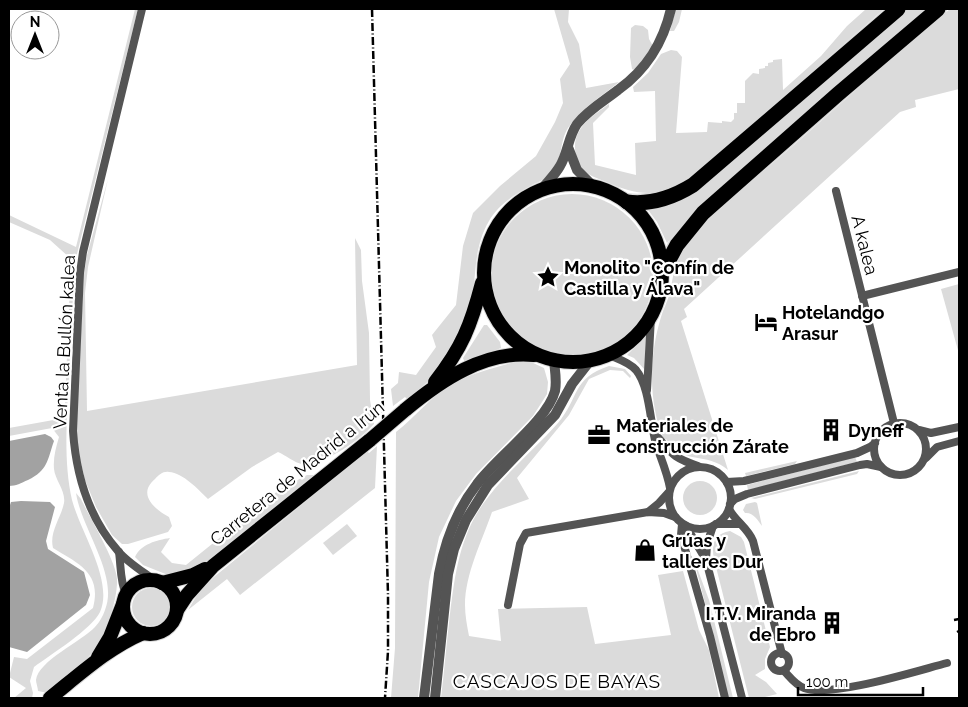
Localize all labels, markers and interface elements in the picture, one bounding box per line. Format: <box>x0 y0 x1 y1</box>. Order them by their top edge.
north arrow <box>10 10 60 60</box>
text: N <box>30 14 40 30</box>
street label: A kalea <box>847 213 883 277</box>
street label: Venta la Bullón kalea <box>49 254 79 430</box>
place label: Monolito "Confín de Castilla y Álava" <box>564 257 734 299</box>
place icon: Monolito "Confín de Castilla y Álava" <box>535 264 561 290</box>
place label: Hotelandgo Arasur <box>782 302 885 344</box>
hotel icon: Hotelandgo Arasur <box>753 309 779 335</box>
street label: Carretera de Madrid a Irún <box>206 396 388 550</box>
place label: Materiales de construcción Zárate <box>616 415 789 457</box>
building icon: Dyneff <box>818 417 844 443</box>
place label: Dyneff <box>848 420 904 441</box>
office icon: Materiales de construcción Zárate <box>586 422 612 448</box>
place label: Grúas y talleres Dur <box>662 530 763 572</box>
shop icon: Grúas y talleres Dur <box>632 537 658 563</box>
place label: I.T.V. Miranda de Ebro <box>705 603 816 645</box>
building icon: I.T.V. Miranda de Ebro <box>819 610 845 636</box>
scale bar <box>798 664 923 696</box>
district label: CASCAJOS DE BAYAS <box>453 670 661 692</box>
text: 100 m <box>806 673 848 691</box>

